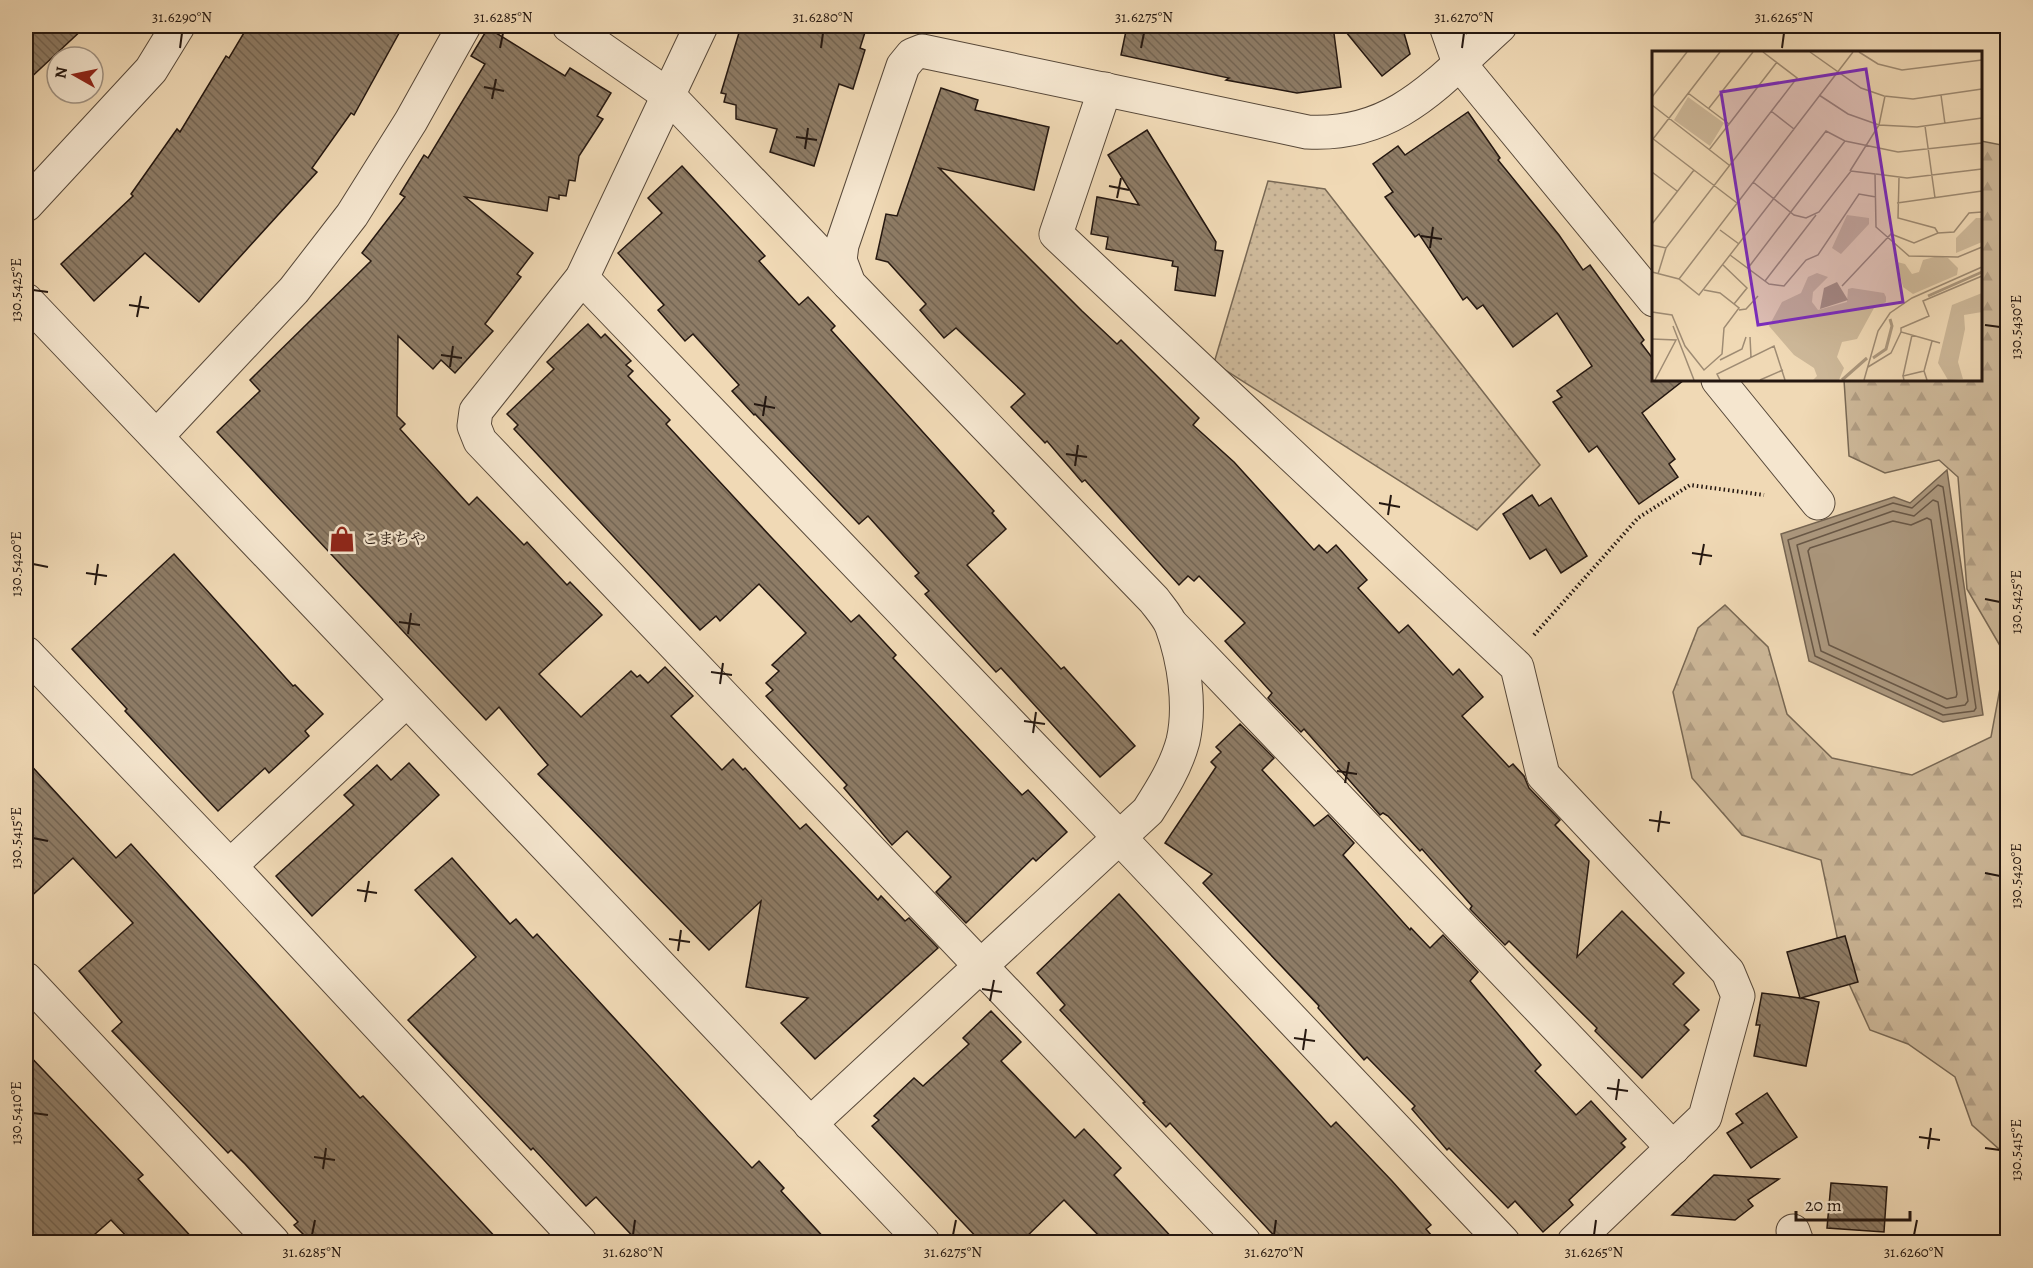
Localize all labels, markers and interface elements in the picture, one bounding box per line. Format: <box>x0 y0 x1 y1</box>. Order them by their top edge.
text: 31.6290°N <box>152 7 212 27</box>
text: 31.6285°N <box>473 7 533 27</box>
text: 31.6280°N <box>793 7 854 27</box>
text: 31.6275°N <box>1115 7 1173 27</box>
text: 31.6270°N <box>1434 7 1494 27</box>
text: 31.6265°N <box>1755 7 1814 27</box>
north arrow <box>45 45 105 105</box>
inset map <box>1652 51 1982 381</box>
text: N <box>49 65 73 80</box>
text: 130.5425°E <box>6 258 26 322</box>
text: 130.5430°E <box>2006 295 2026 359</box>
shop icon: こまちや <box>327 524 357 554</box>
place label: こまちや <box>362 528 426 550</box>
text: 130.5420°E <box>6 531 26 597</box>
text: 130.5425°E <box>2006 570 2026 634</box>
text: 130.5415°E <box>6 807 26 869</box>
text: 130.5420°E <box>2006 843 2026 909</box>
text: 130.5410°E <box>6 1081 26 1145</box>
text: 130.5415°E <box>2006 1119 2026 1181</box>
scale bar <box>1796 1184 1910 1222</box>
text: 20 m <box>1805 1193 1842 1217</box>
text: 31.6285°N <box>282 1242 342 1262</box>
text: 31.6280°N <box>603 1242 664 1262</box>
text: 31.6275°N <box>924 1242 982 1262</box>
text: 31.6270°N <box>1244 1242 1304 1262</box>
text: 31.6265°N <box>1565 1242 1624 1262</box>
text: 31.6260°N <box>1884 1242 1944 1262</box>

